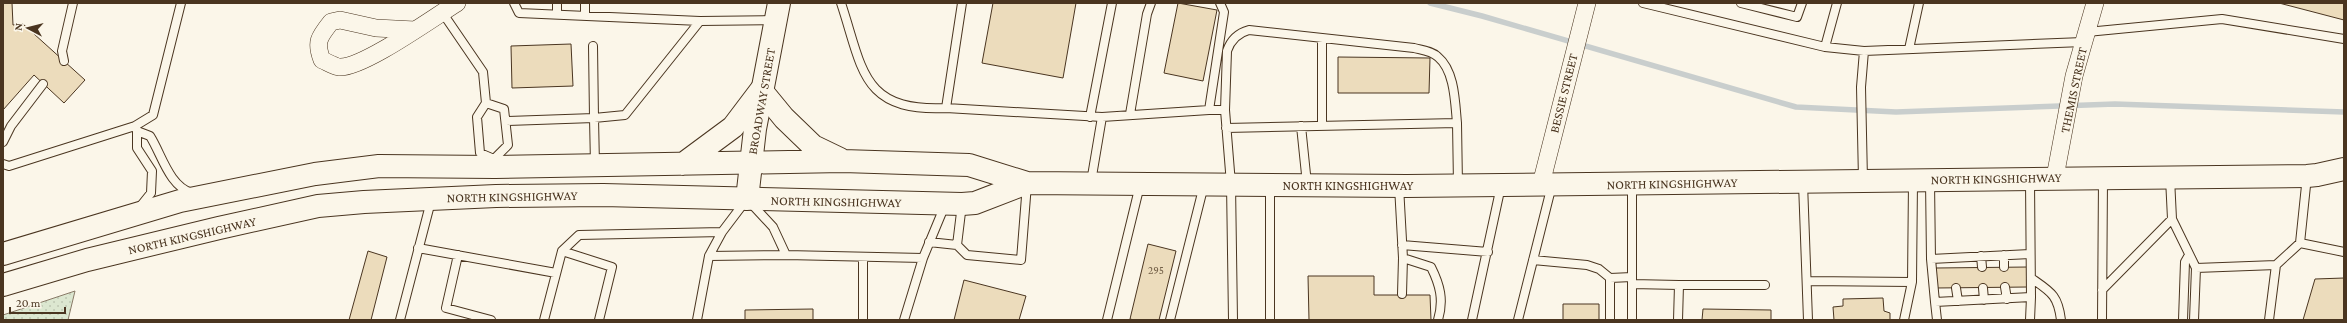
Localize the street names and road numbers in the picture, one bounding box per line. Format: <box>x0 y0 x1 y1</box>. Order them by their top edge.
street label: THEMIS STREET <box>2057 46 2090 134</box>
street label: BROADWAY STREET <box>745 47 778 155</box>
street label: BESSIE STREET <box>1546 52 1581 134</box>
street label: NORTH KINGSHIGHWAY <box>1930 170 2062 187</box>
street label: NORTH KINGSHIGHWAY <box>1606 175 1738 192</box>
street label: NORTH KINGSHIGHWAY <box>1283 178 1414 193</box>
street label: NORTH KINGSHIGHWAY <box>446 188 578 205</box>
street label: NORTH KINGSHIGHWAY <box>770 193 902 210</box>
street label: NORTH KINGSHIGHWAY <box>127 213 258 258</box>

